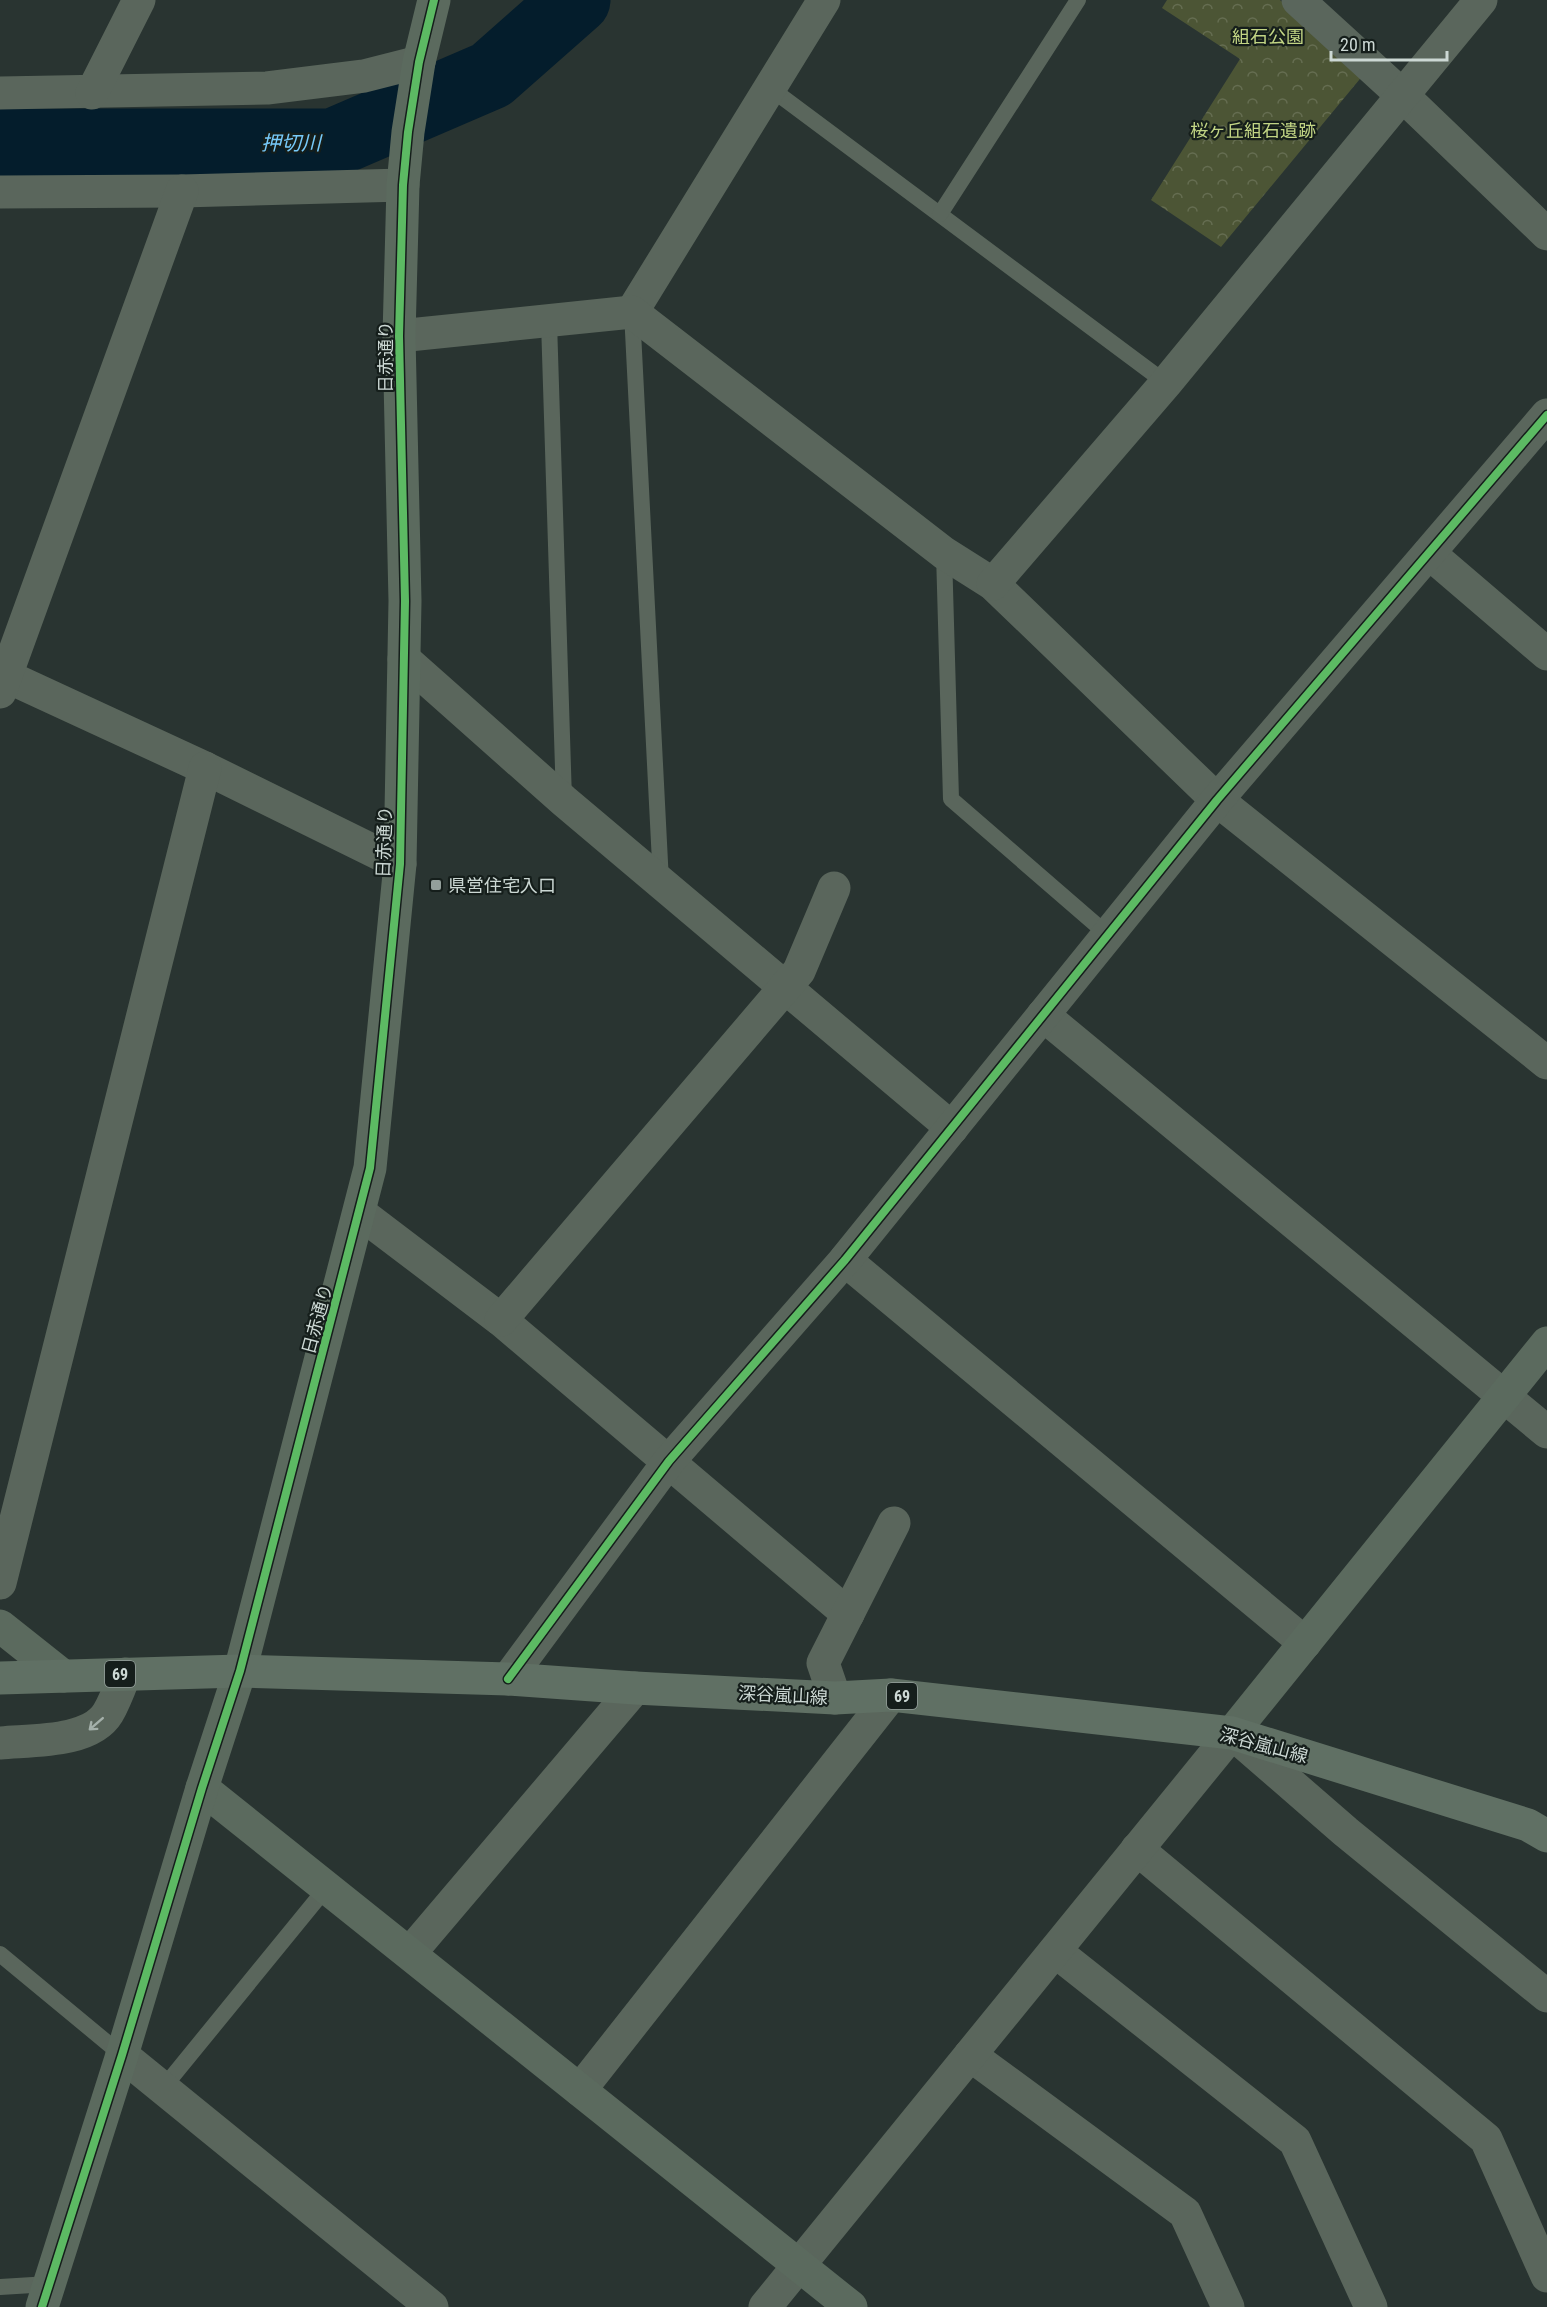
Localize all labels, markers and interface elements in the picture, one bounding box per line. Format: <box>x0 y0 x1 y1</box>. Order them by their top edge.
scale bar <box>1331 24 1446 62</box>
park label: 組石公園 <box>1232 26 1304 47</box>
text: 20 m <box>1340 34 1375 55</box>
park label: 桜ヶ丘組石遺跡 <box>1190 120 1316 141</box>
water label: 押切川 <box>261 131 323 155</box>
street label: 日赤通り <box>375 321 396 393</box>
street label: 日赤通り <box>372 806 396 878</box>
place label: 県営住宅入口 <box>448 875 556 896</box>
marker: 県営住宅入口 <box>429 878 443 892</box>
street label: 日赤通り <box>298 1282 336 1356</box>
road number: 69 <box>105 1661 135 1687</box>
street label: 深谷嵐山線 <box>738 1682 828 1708</box>
road number: 69 <box>887 1683 917 1709</box>
one-way arrow <box>89 1717 104 1731</box>
street label: 深谷嵐山線 <box>1218 1723 1310 1767</box>

